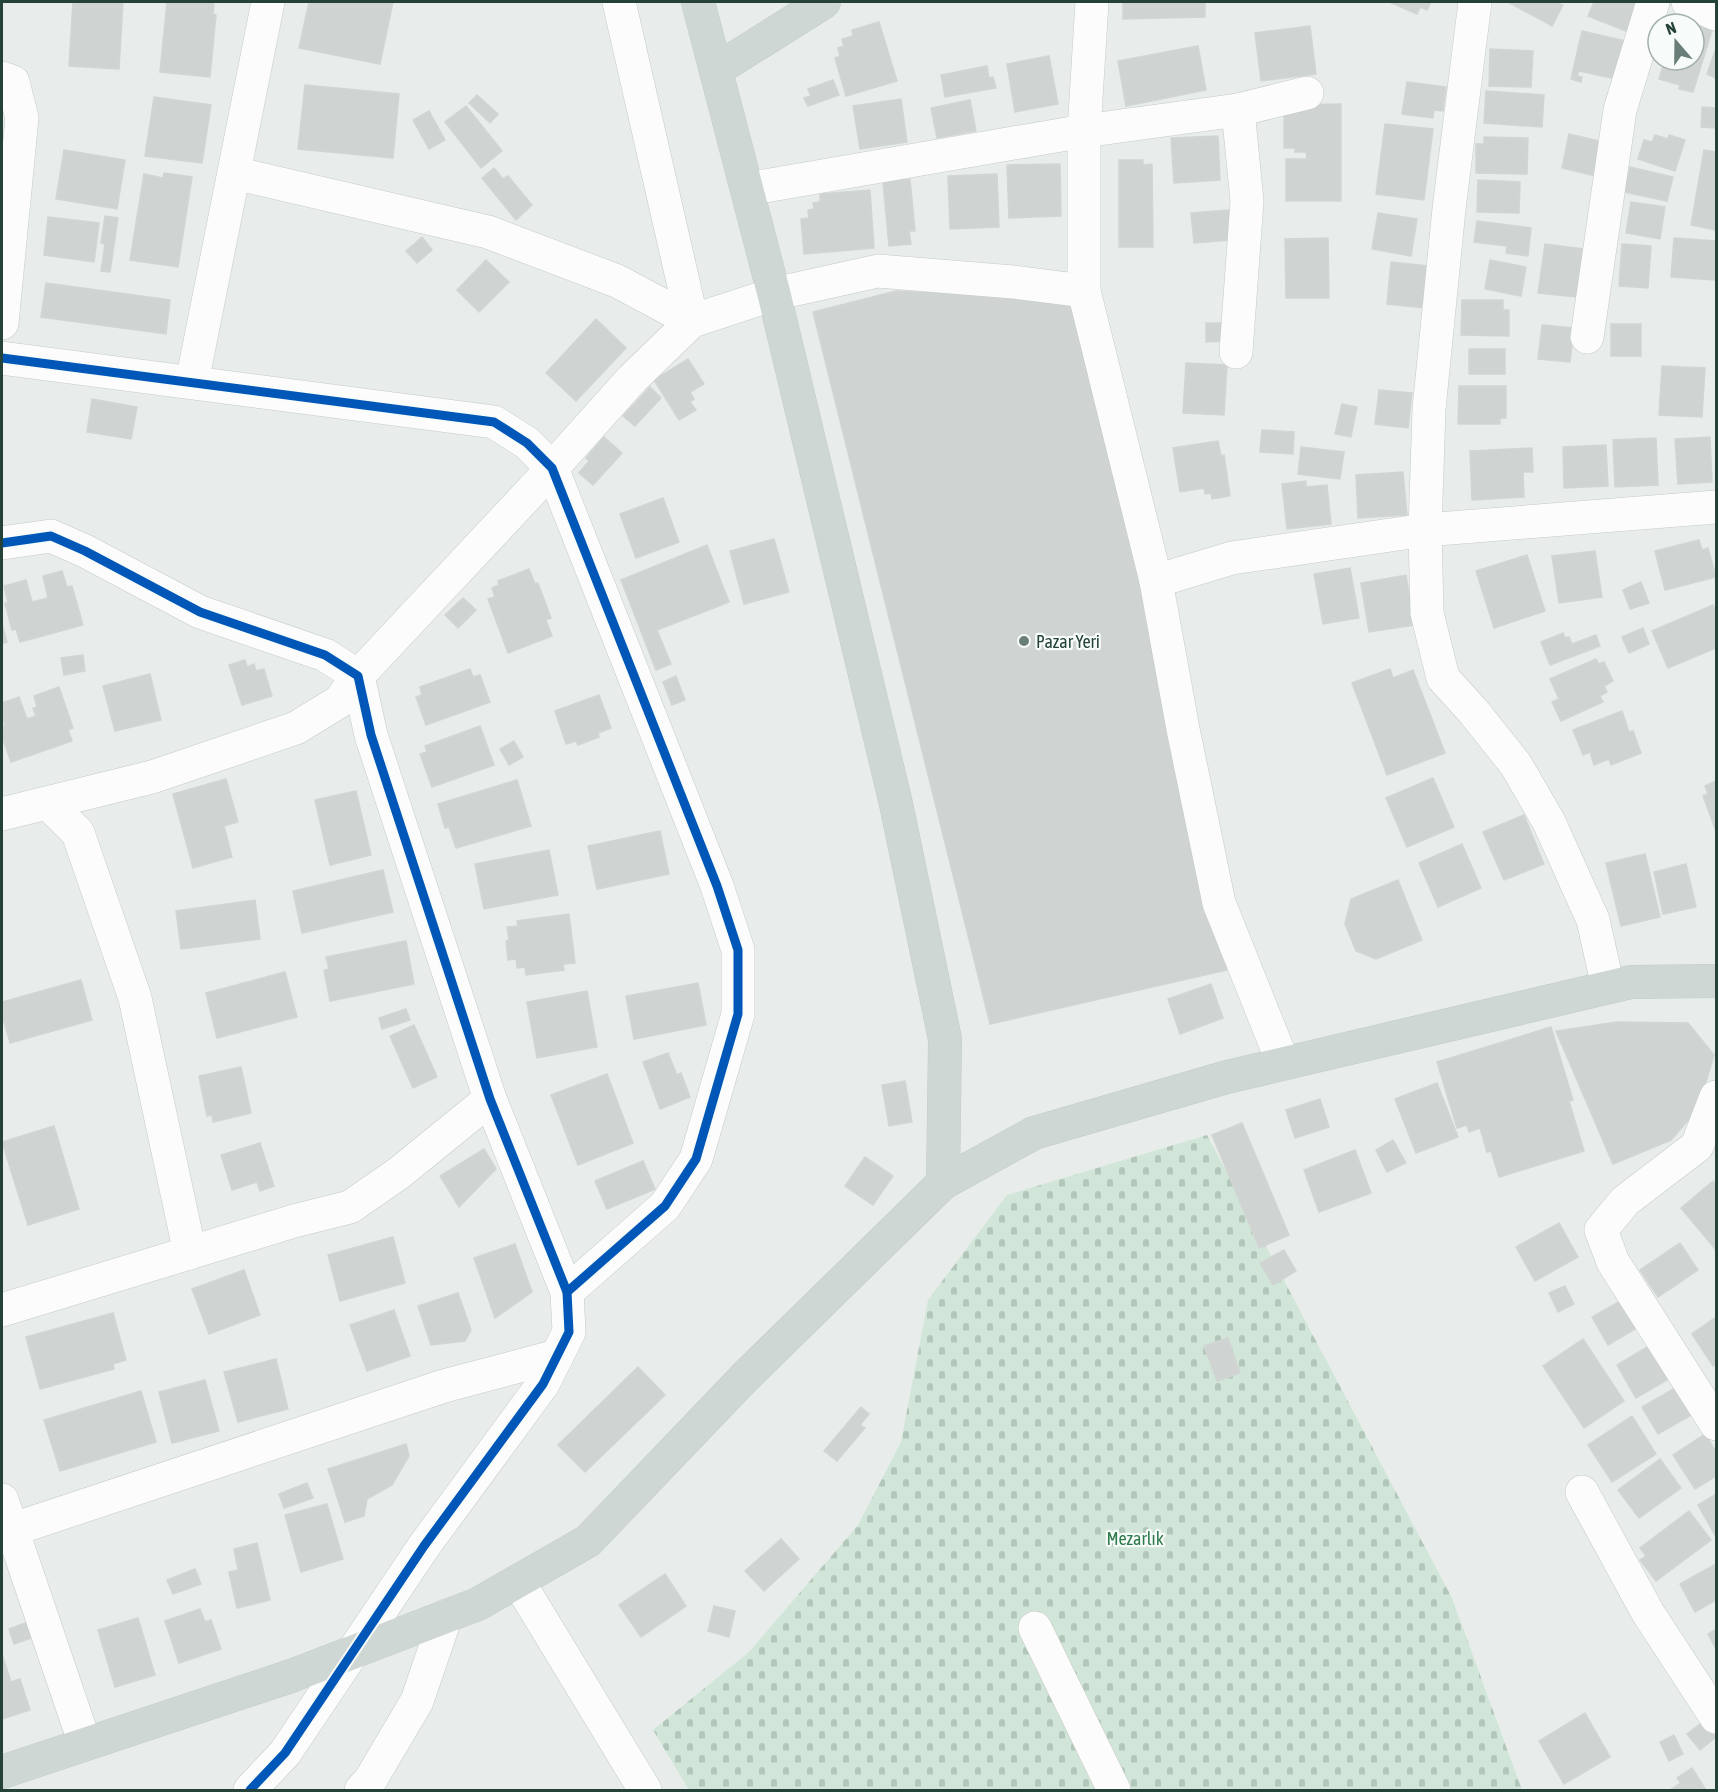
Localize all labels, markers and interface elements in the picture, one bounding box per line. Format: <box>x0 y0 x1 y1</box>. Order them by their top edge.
north arrow <box>1646 12 1706 72</box>
text: N <box>1663 18 1678 38</box>
place label: Pazar Yeri <box>1036 631 1100 652</box>
marker: Pazar Yeri <box>1017 634 1031 648</box>
park label: Mezarlık <box>1106 1528 1164 1549</box>

